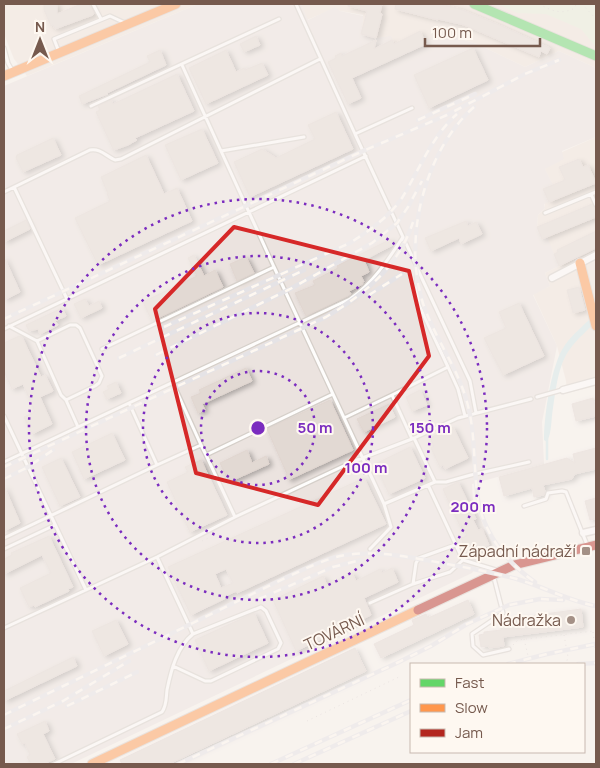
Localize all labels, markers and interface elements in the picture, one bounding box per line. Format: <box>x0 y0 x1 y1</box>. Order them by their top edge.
north arrow <box>15 15 65 65</box>
scale bar <box>425 15 540 47</box>
text: N <box>35 17 45 36</box>
text: 100 m <box>432 22 472 43</box>
text: 50 m <box>297 417 333 438</box>
text: 150 m <box>409 417 451 438</box>
centre of rings <box>249 419 267 437</box>
text: 100 m <box>345 457 387 478</box>
text: 200 m <box>450 496 496 517</box>
place label: Západní nádraží <box>459 540 576 562</box>
marker: Západní nádraží <box>580 545 592 557</box>
street label: TOVÁRNÍ <box>300 608 368 656</box>
place label: Nádražka <box>492 609 561 631</box>
marker: Nádražka <box>565 614 577 626</box>
legend <box>410 663 585 753</box>
text: Fast <box>455 672 484 693</box>
text: Slow <box>455 697 488 718</box>
text: Jam <box>455 722 483 743</box>

